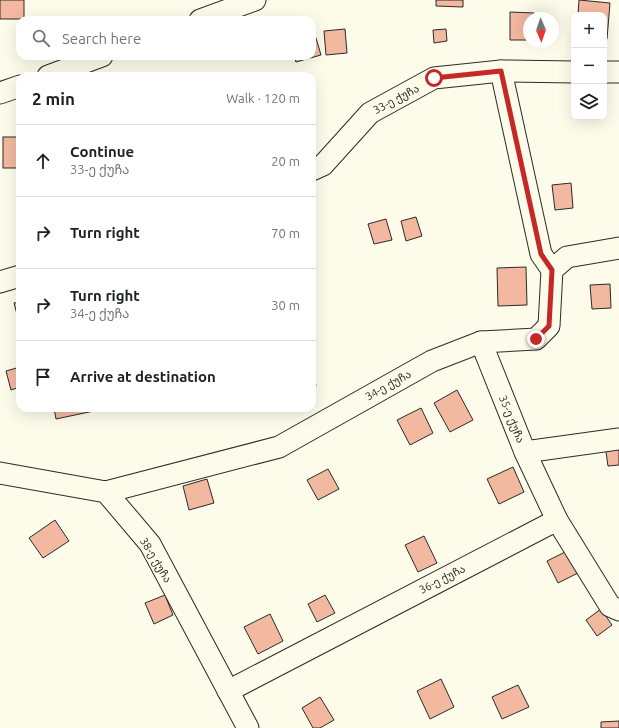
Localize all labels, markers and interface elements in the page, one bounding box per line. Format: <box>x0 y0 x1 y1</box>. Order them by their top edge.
north arrow <box>523 12 559 48</box>
map controls <box>571 12 607 120</box>
button: + <box>571 12 607 48</box>
search box <box>16 16 316 60</box>
icon: search <box>30 27 52 49</box>
text: Search here <box>62 30 141 47</box>
button: − <box>571 48 607 84</box>
route start <box>425 69 443 87</box>
street label: 33-ე ქუჩა <box>371 82 421 117</box>
button: layers <box>571 84 607 120</box>
text: 2 min <box>32 89 75 108</box>
text: Walk · 120 m <box>226 91 300 105</box>
text: Continue <box>70 143 134 160</box>
icon: ahead <box>32 150 54 172</box>
text: 20 m <box>271 154 300 168</box>
text: 33-ე ქუჩა <box>70 162 129 176</box>
icon: right <box>32 222 54 244</box>
text: Turn right <box>70 224 140 241</box>
text: 70 m <box>271 226 300 240</box>
text: Turn right <box>70 287 140 304</box>
icon: right <box>32 294 54 316</box>
text: 30 m <box>271 298 300 312</box>
text: 34-ე ქუჩა <box>70 306 129 320</box>
route end <box>527 330 545 348</box>
icon: arrive <box>32 366 54 388</box>
text: Arrive at destination <box>70 368 216 385</box>
street label: 34-ე ქუჩა <box>363 368 413 403</box>
street label: 35-ე ქუჩა <box>496 393 527 445</box>
street label: 38-ე ქუჩა <box>137 535 174 585</box>
street label: 36-ე ქუჩა <box>417 562 468 597</box>

